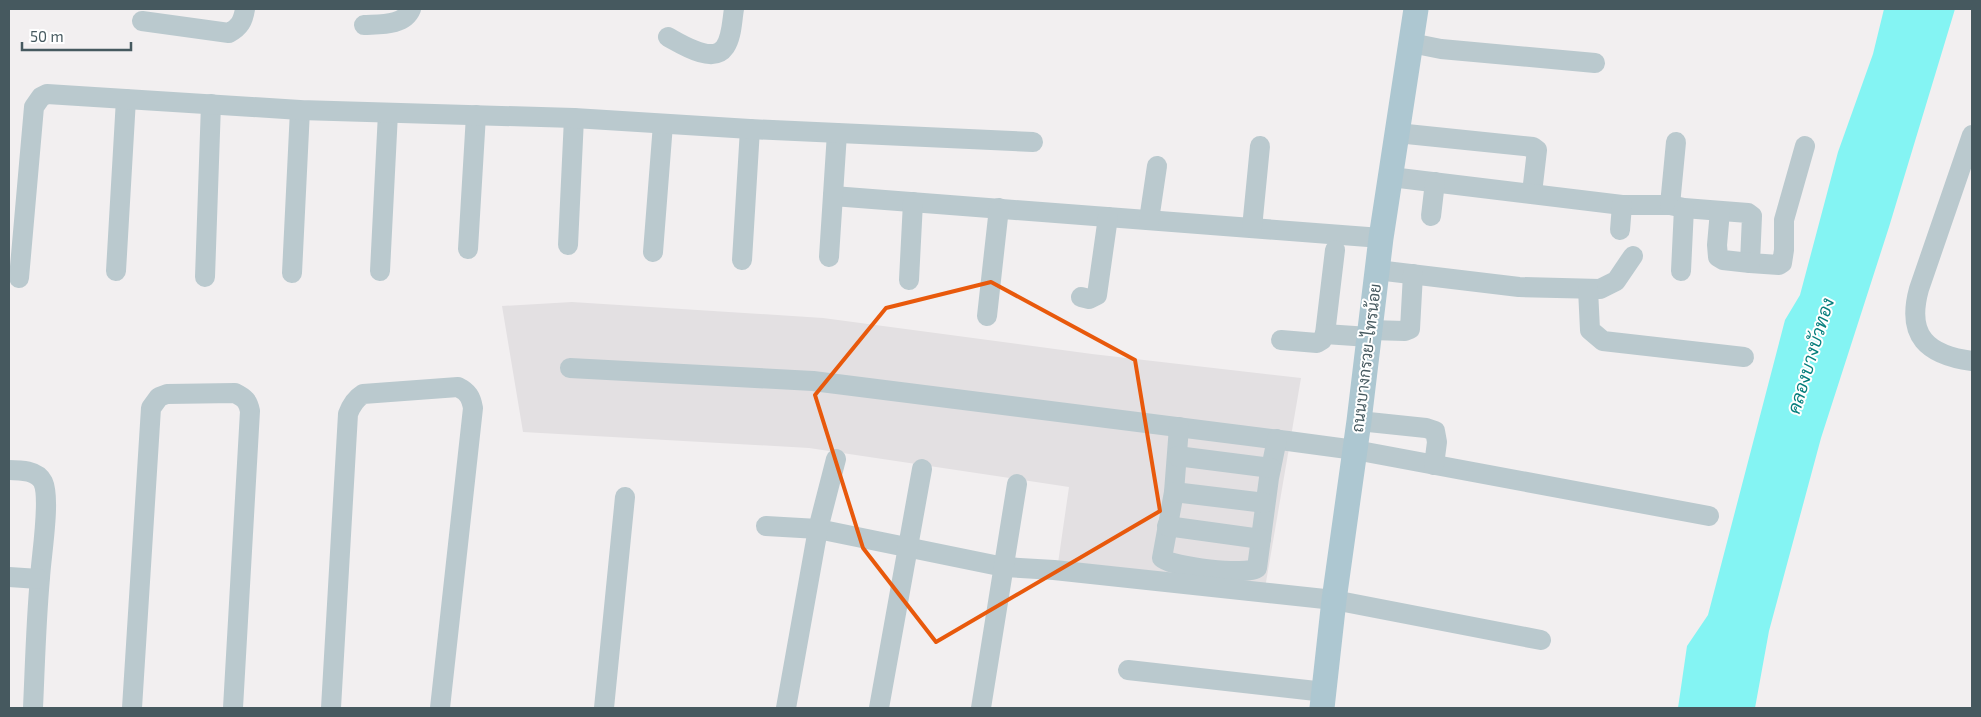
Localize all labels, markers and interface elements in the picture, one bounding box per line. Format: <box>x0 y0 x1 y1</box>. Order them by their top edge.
scale bar <box>22 20 131 52</box>
text: 50 m <box>30 27 64 45</box>
street label: ถนนบางกรวย-ไทรน้อย <box>1346 282 1384 433</box>
water label: คลองบางบัวทอง <box>1782 295 1838 416</box>

